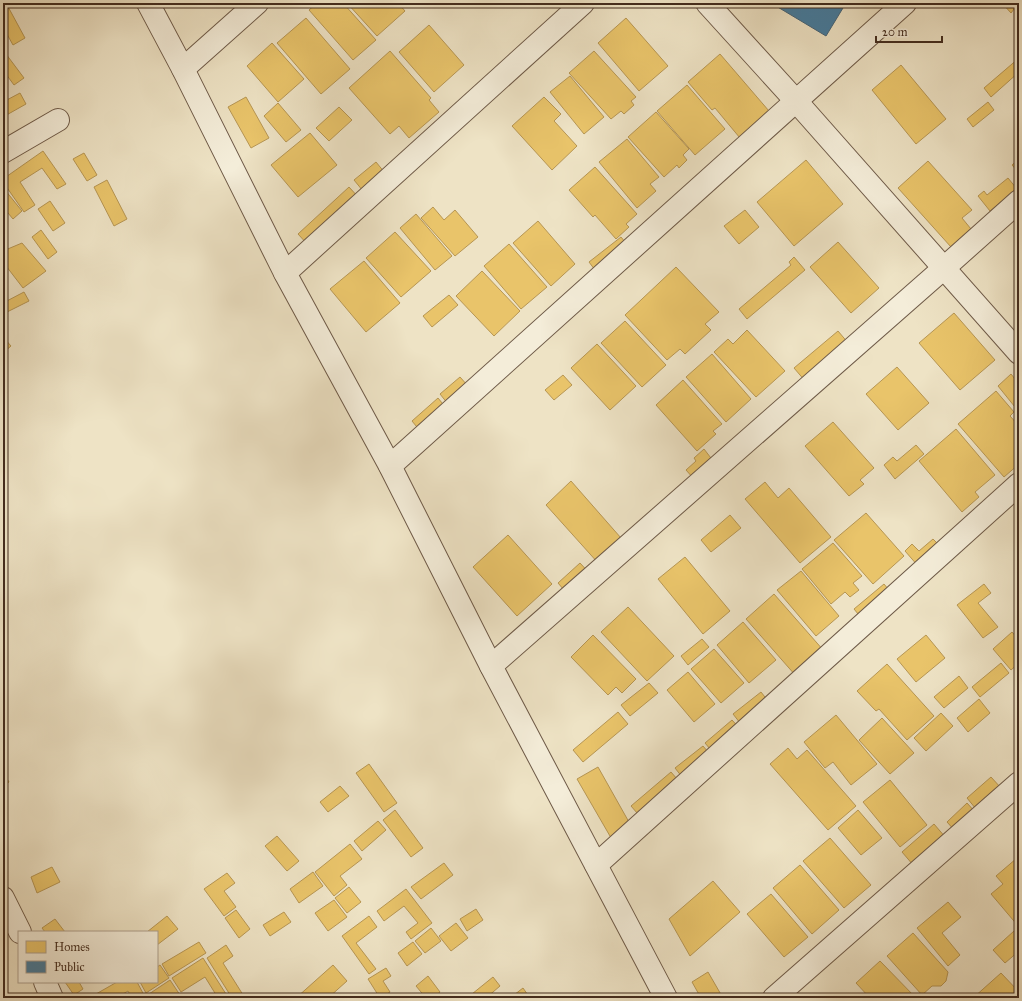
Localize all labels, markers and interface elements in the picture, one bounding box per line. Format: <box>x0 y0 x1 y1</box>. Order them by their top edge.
scale bar <box>876 18 942 44</box>
text: 20 m <box>882 25 908 39</box>
legend <box>18 931 158 983</box>
text: Homes <box>54 940 90 954</box>
text: Public <box>54 960 85 974</box>

